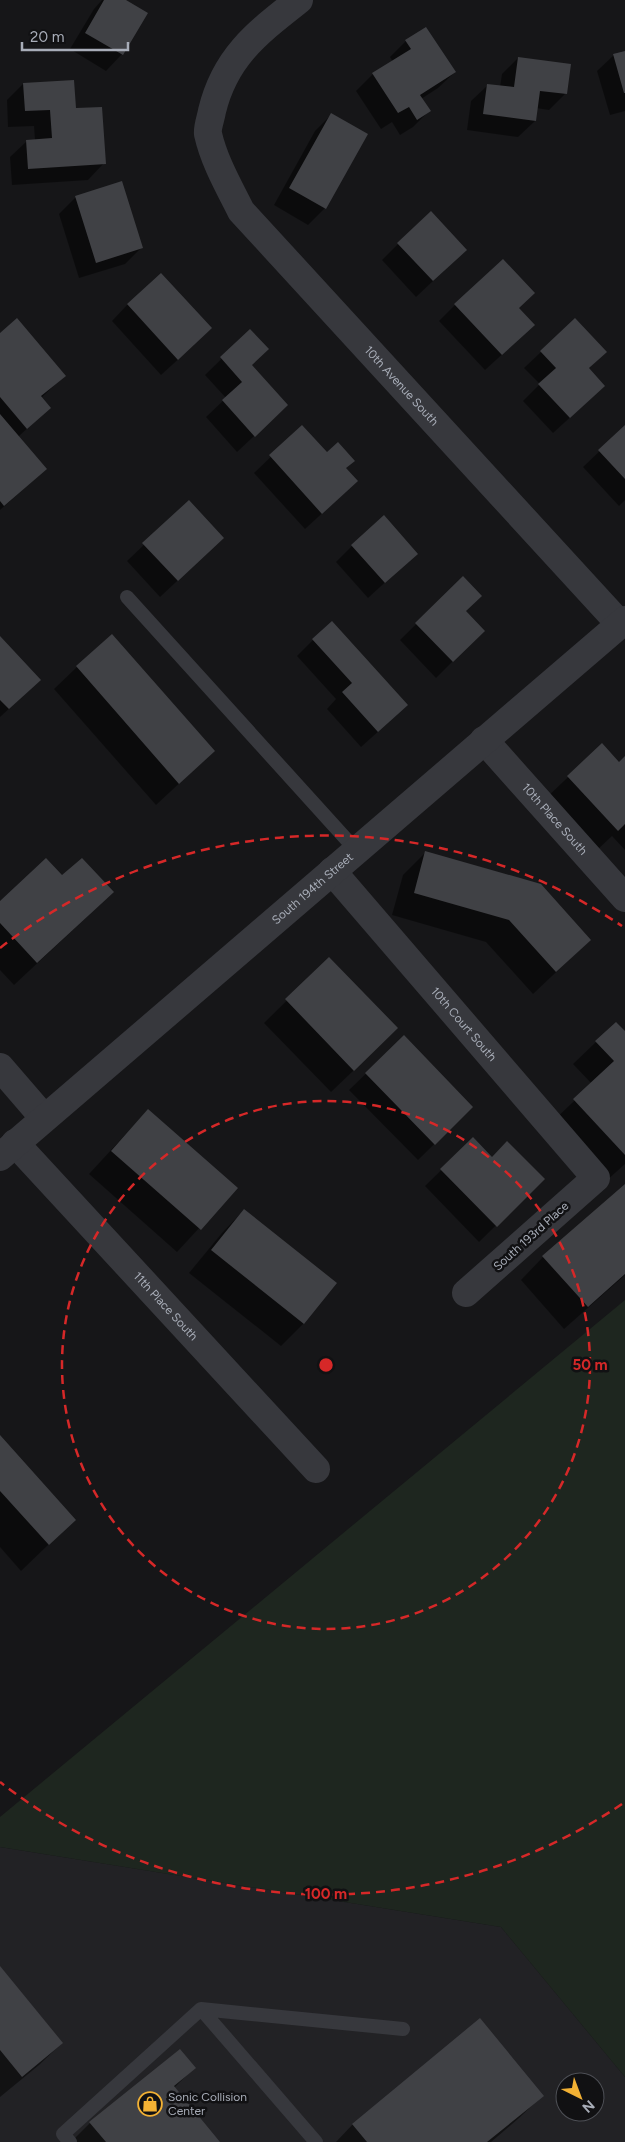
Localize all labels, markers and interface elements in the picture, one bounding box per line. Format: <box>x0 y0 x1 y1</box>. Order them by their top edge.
scale bar <box>22 20 129 52</box>
text: 20 m <box>30 28 64 46</box>
street label: 10th Avenue South <box>361 343 441 429</box>
street label: 10th Place South <box>519 781 590 858</box>
street label: South 194th Street <box>269 850 356 927</box>
street label: 10th Court South <box>428 984 500 1064</box>
street label: South 193rd Place <box>491 1198 572 1273</box>
street label: 11th Place South <box>131 1269 201 1343</box>
centre of rings <box>317 1356 335 1374</box>
text: 50 m <box>572 1356 608 1374</box>
text: 100 m <box>305 1885 347 1903</box>
north arrow <box>555 2072 605 2122</box>
place label: Sonic Collision Center <box>168 2090 247 2118</box>
shop icon: Sonic Collision Center <box>137 2091 163 2117</box>
text: N <box>579 2096 598 2116</box>

